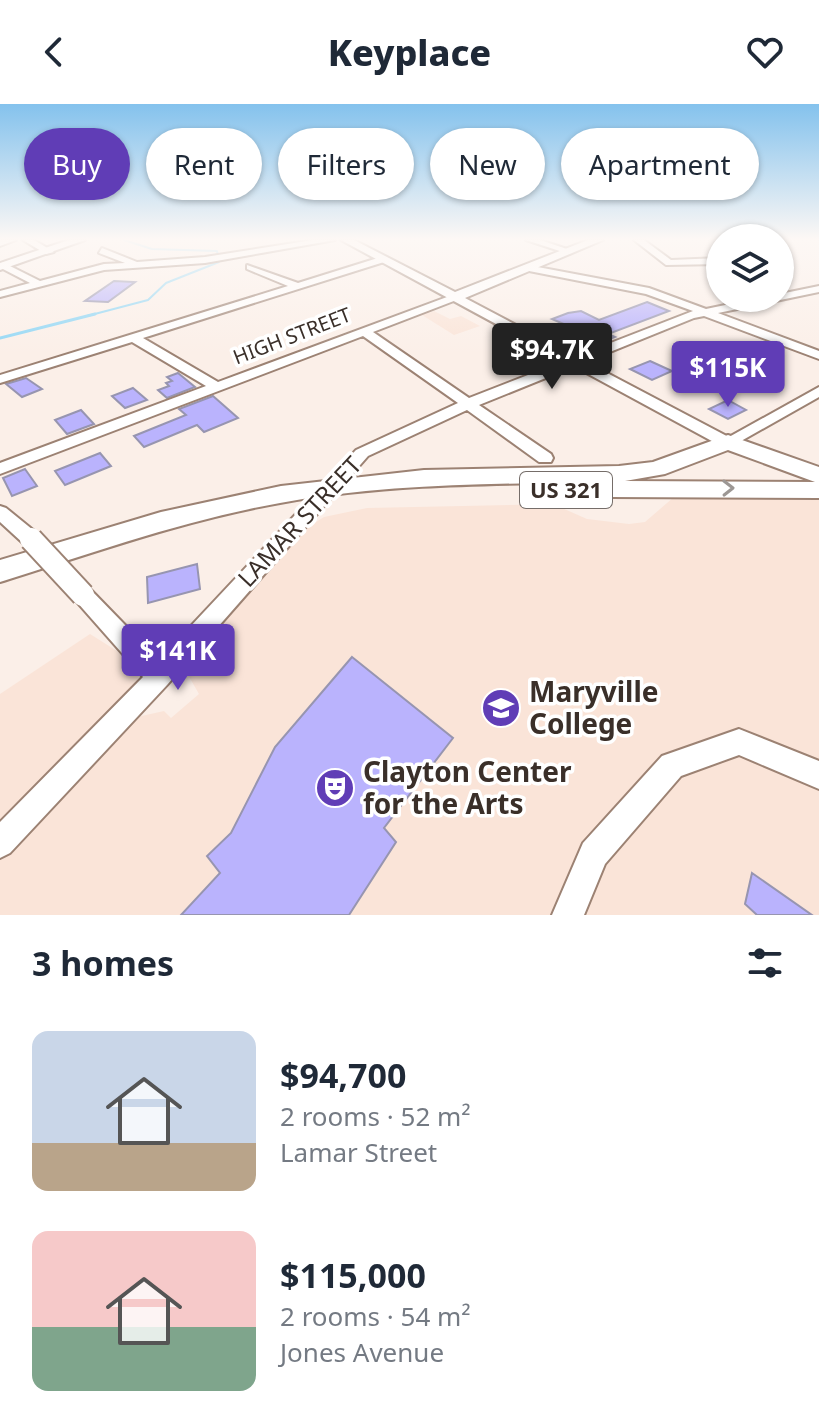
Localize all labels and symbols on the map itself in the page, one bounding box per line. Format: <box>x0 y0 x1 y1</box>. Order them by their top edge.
street label: HIGH STREET <box>229 301 355 370</box>
pin: $94.7K <box>487 323 617 391</box>
pin: $115K <box>672 341 784 409</box>
street label: LAMAR STREET <box>230 448 369 594</box>
road number: US 321 <box>520 472 612 508</box>
one-way arrow <box>722 479 735 497</box>
pin: $141K <box>122 624 234 692</box>
place label: Maryville College <box>529 672 658 742</box>
school or university icon: Maryville College <box>480 687 522 729</box>
place label: Clayton Center for the Arts <box>363 752 572 822</box>
theatre icon: Clayton Center for the Arts <box>314 767 356 809</box>

